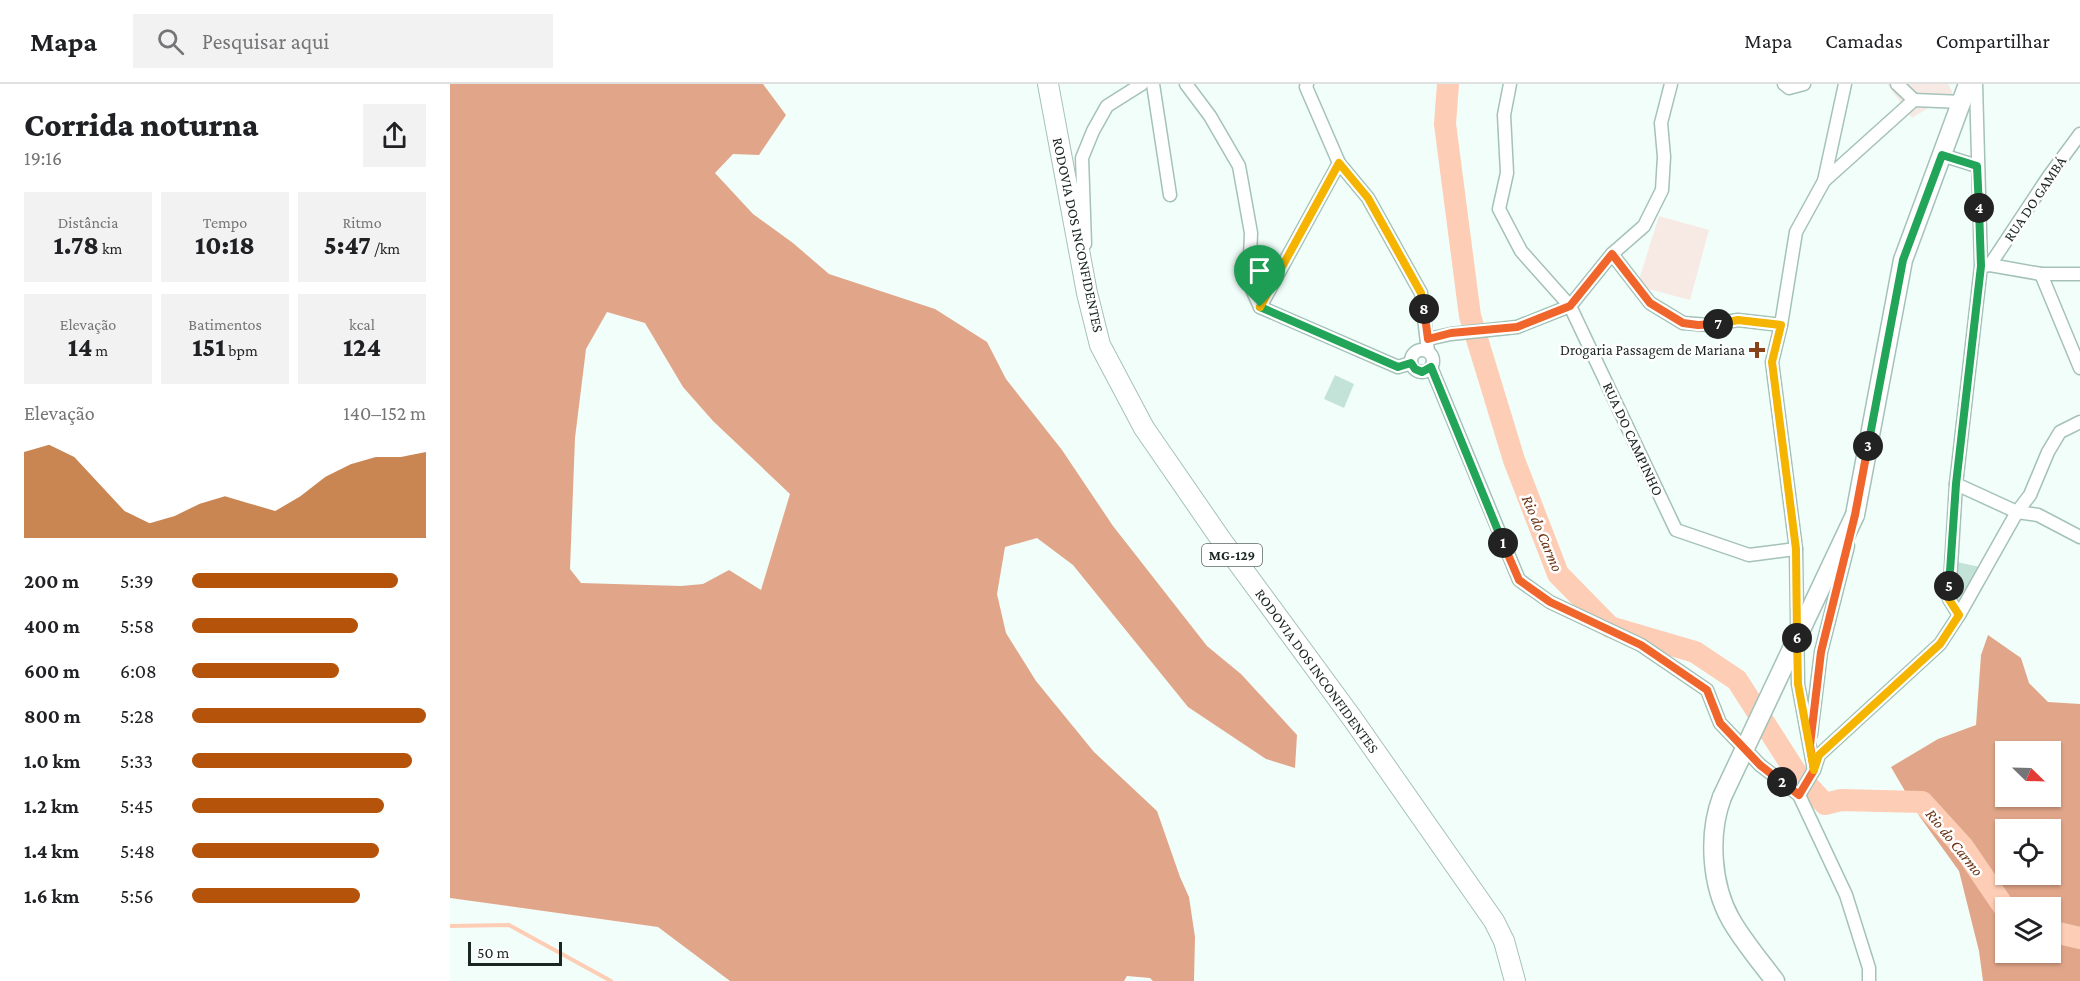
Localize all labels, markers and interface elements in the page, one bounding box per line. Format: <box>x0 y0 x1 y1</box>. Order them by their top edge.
search box <box>133 14 553 68</box>
icon: search <box>154 25 187 58</box>
text: Mapa <box>30 26 97 57</box>
text: Pesquisar aqui <box>202 29 329 54</box>
text: Mapa <box>1744 29 1792 53</box>
text: Camadas <box>1825 29 1903 53</box>
text: Compartilhar <box>1936 29 2050 53</box>
button: share <box>363 104 426 167</box>
text: Corrida noturna <box>24 106 258 143</box>
street label: RODOVIA DOS INCONFIDENTES <box>1050 136 1106 334</box>
text: 19:16 <box>24 147 62 169</box>
street label: RUA DO GAMBÁ <box>2001 153 2070 244</box>
pin: 4 <box>1964 193 1994 223</box>
text: 4 <box>1975 199 1983 216</box>
text: Distância <box>58 214 118 231</box>
text: Tempo <box>203 214 247 231</box>
text: Ritmo <box>342 214 382 231</box>
text: 1.78 <box>54 231 99 260</box>
text: 10:18 <box>195 231 255 260</box>
text: 5:47 <box>324 231 371 260</box>
text: km <box>99 240 122 257</box>
text: /km <box>371 240 400 257</box>
pin <box>1234 245 1285 307</box>
icon: arrive <box>1243 254 1276 287</box>
pin: 8 <box>1409 294 1439 324</box>
text: 8 <box>1419 300 1429 317</box>
pin: 7 <box>1703 309 1733 339</box>
text: 7 <box>1714 315 1722 332</box>
text: Elevação <box>60 316 116 333</box>
text: Batimentos <box>188 316 262 333</box>
text: kcal <box>349 316 375 333</box>
text: 14 <box>68 333 92 362</box>
text: 151 <box>192 333 225 362</box>
text: 124 <box>343 333 381 362</box>
text: m <box>92 342 108 359</box>
text: bpm <box>225 342 258 359</box>
place label: Drogaria Passagem de Mariana <box>1560 342 1745 359</box>
marker: Drogaria Passagem de Mariana <box>1750 343 1764 357</box>
street label: RUA DO CAMPINHO <box>1600 380 1666 498</box>
text: Elevação <box>24 402 95 424</box>
text: 140–152 m <box>343 402 426 424</box>
pin: 3 <box>1853 431 1883 461</box>
text: 3 <box>1864 437 1872 454</box>
water label: Rio do Carmo <box>1519 492 1566 574</box>
pin: 1 <box>1488 528 1518 558</box>
text: 1 <box>1500 534 1506 551</box>
road number: MG-129 <box>1202 544 1262 566</box>
text: 200 m <box>24 570 79 592</box>
text: 5:39 <box>120 570 154 592</box>
pin: 5 <box>1934 571 1964 601</box>
text: 5 <box>1945 577 1953 594</box>
street label: RODOVIA DOS INCONFIDENTES <box>1252 586 1382 756</box>
text: 400 m <box>24 615 80 637</box>
text: 5:58 <box>120 615 154 637</box>
pin: 6 <box>1782 623 1812 653</box>
text: 6 <box>1793 629 1801 646</box>
text: 600 m <box>24 660 80 682</box>
text: 6:08 <box>120 660 157 682</box>
text: 800 m <box>24 705 81 727</box>
text: 5:28 <box>120 705 154 727</box>
north arrow <box>1995 741 2061 807</box>
map controls <box>1995 741 2061 963</box>
text: 1.0 km <box>24 750 80 772</box>
text: 5:33 <box>120 750 153 772</box>
pin: 2 <box>1767 767 1797 797</box>
text: 2 <box>1778 773 1786 790</box>
text: 1.2 km <box>24 795 79 817</box>
text: 5:45 <box>120 795 154 817</box>
water label: Rio do Carmo <box>1922 805 1987 879</box>
button: locate <box>1995 819 2061 885</box>
text: 1.4 km <box>24 840 79 862</box>
text: 5:48 <box>120 840 155 862</box>
text: 1.6 km <box>24 885 79 907</box>
text: 5:56 <box>120 885 154 907</box>
button: layers <box>1995 897 2061 963</box>
scale bar <box>468 939 562 966</box>
text: 50 m <box>477 944 509 961</box>

